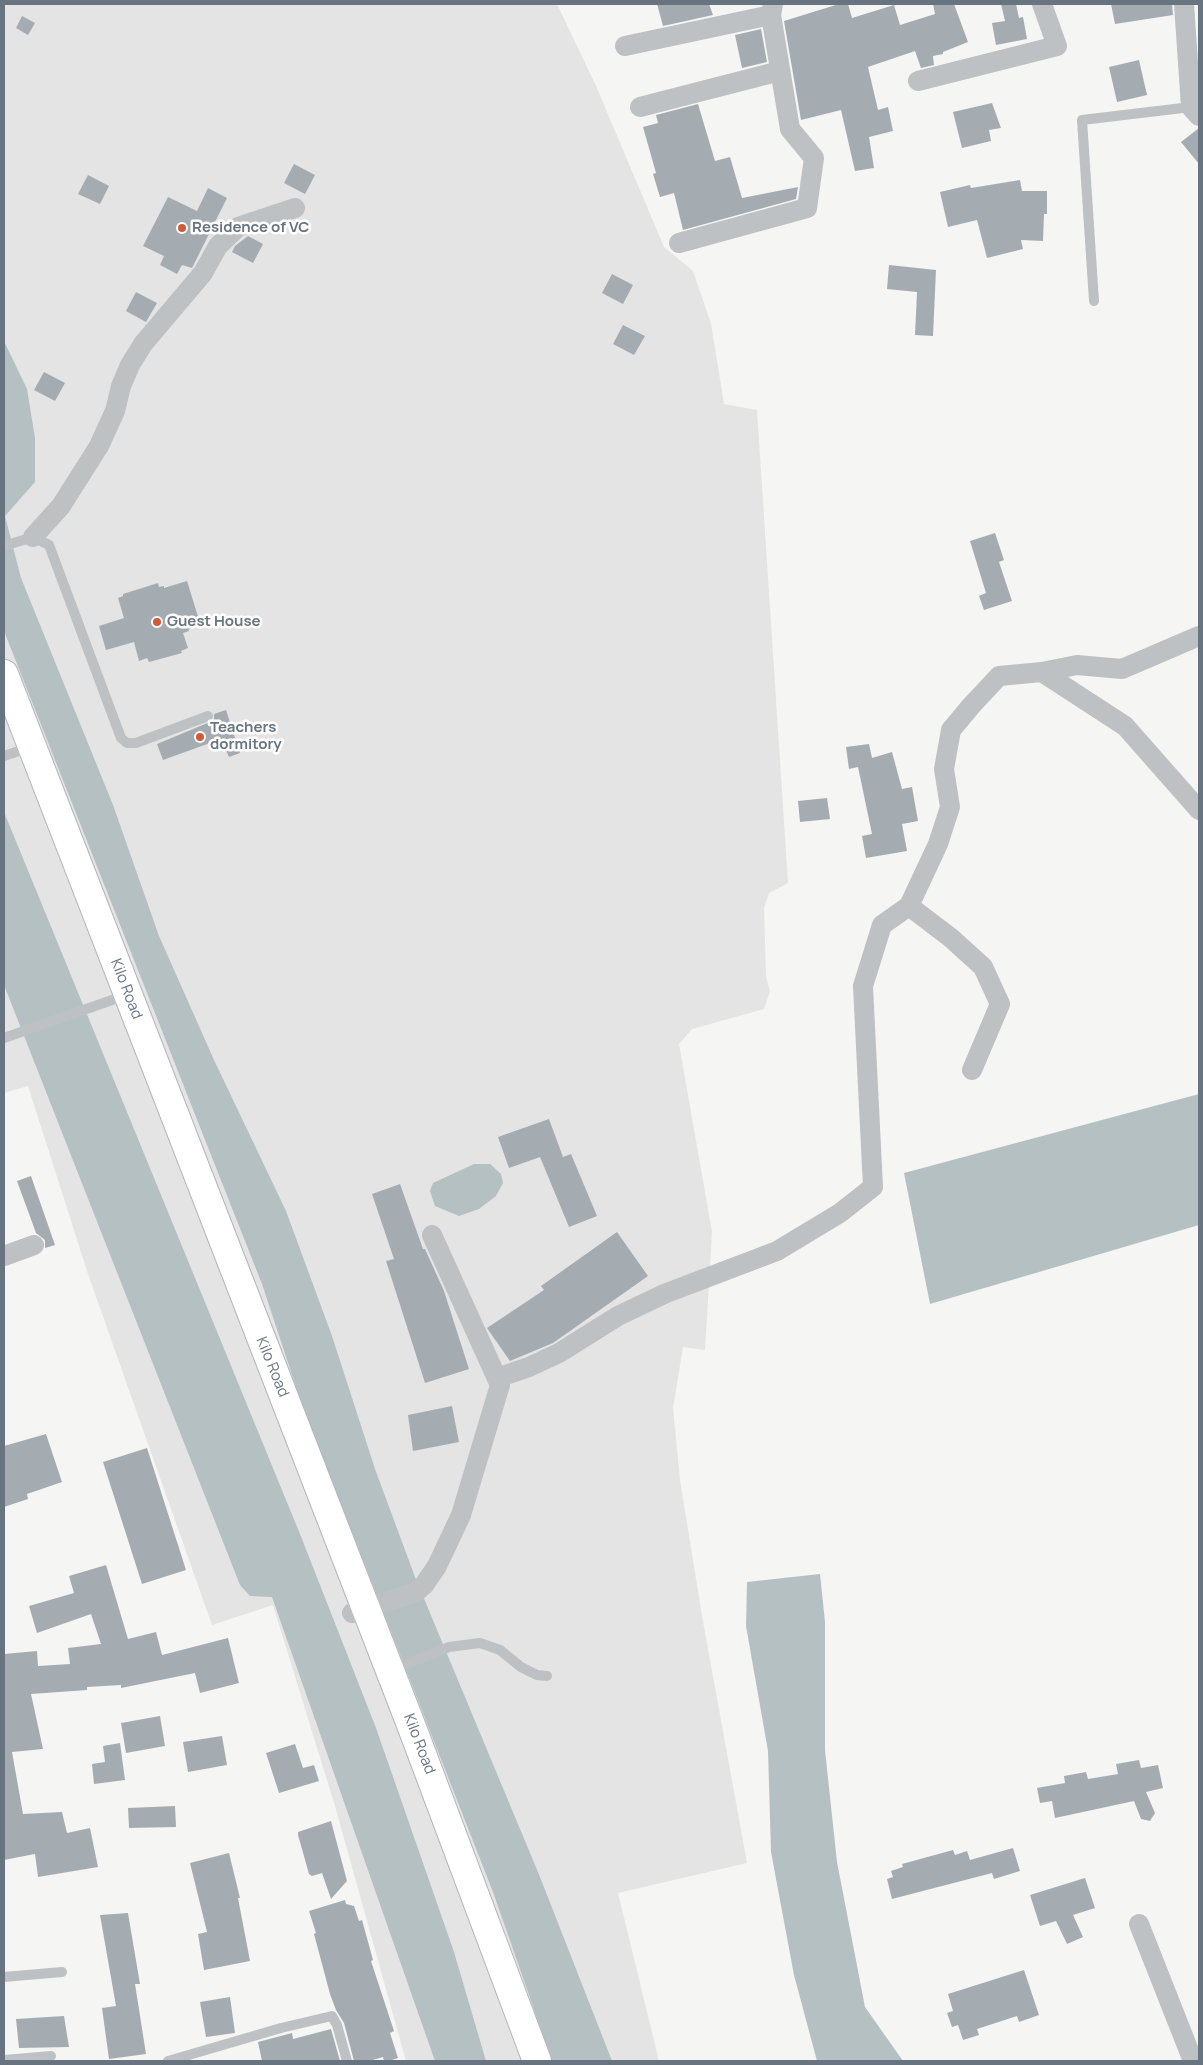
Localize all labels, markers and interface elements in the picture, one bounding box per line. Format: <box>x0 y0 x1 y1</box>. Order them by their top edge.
place label: Residence of VC <box>192 219 309 237</box>
marker: Residence of VC <box>176 222 188 234</box>
place label: Guest House <box>167 613 261 631</box>
marker: Guest House <box>151 616 163 628</box>
place label: Teachers dormitory <box>210 719 282 754</box>
marker: Teachers dormitory <box>194 731 206 743</box>
street label: Kilo Road <box>106 956 146 1022</box>
street label: Kilo Road <box>252 1334 292 1400</box>
street label: Kilo Road <box>399 1711 439 1777</box>

